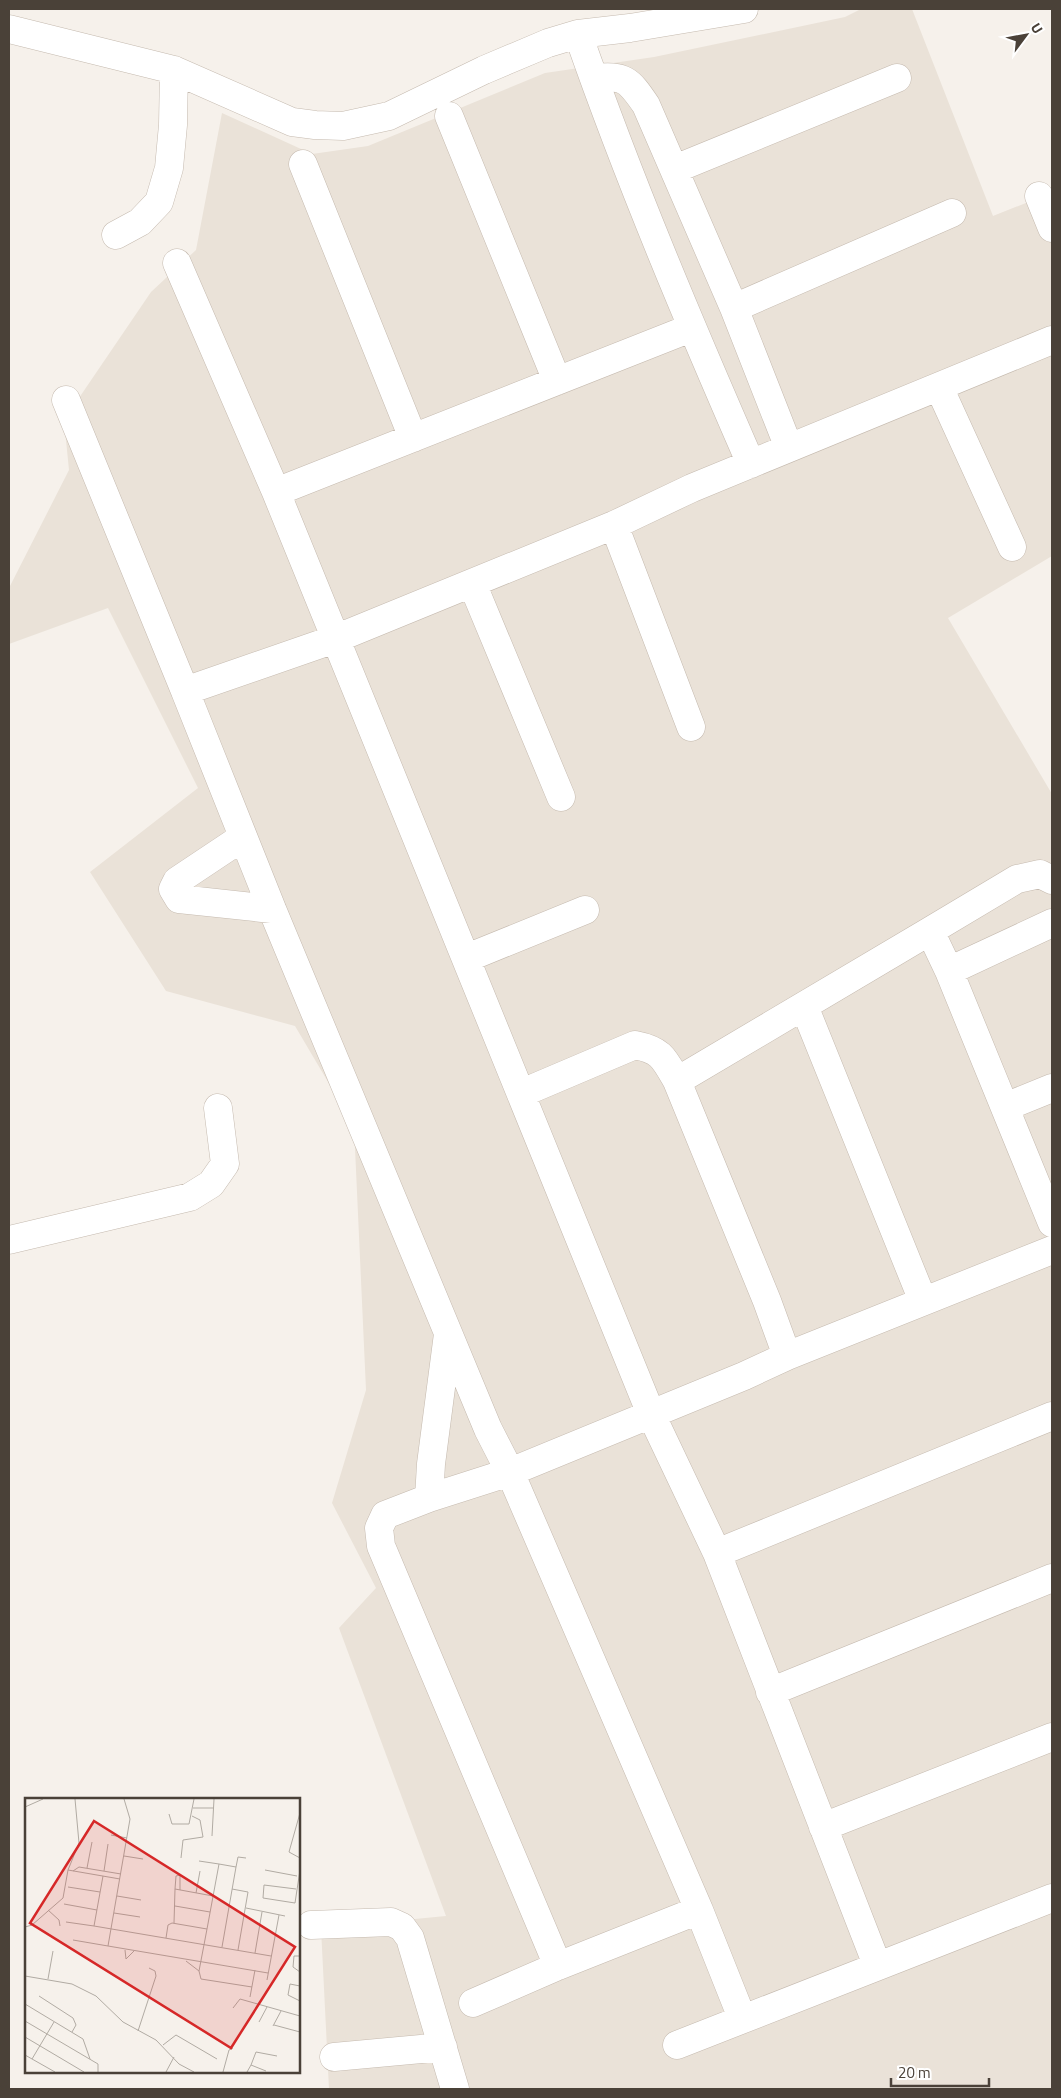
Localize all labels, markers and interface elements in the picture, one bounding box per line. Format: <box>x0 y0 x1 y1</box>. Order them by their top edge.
north arrow <box>1001 10 1051 60</box>
text: U <box>1026 18 1049 37</box>
inset map <box>25 1798 300 2073</box>
scale bar <box>891 2056 988 2088</box>
text: 20 m <box>898 2061 931 2084</box>

